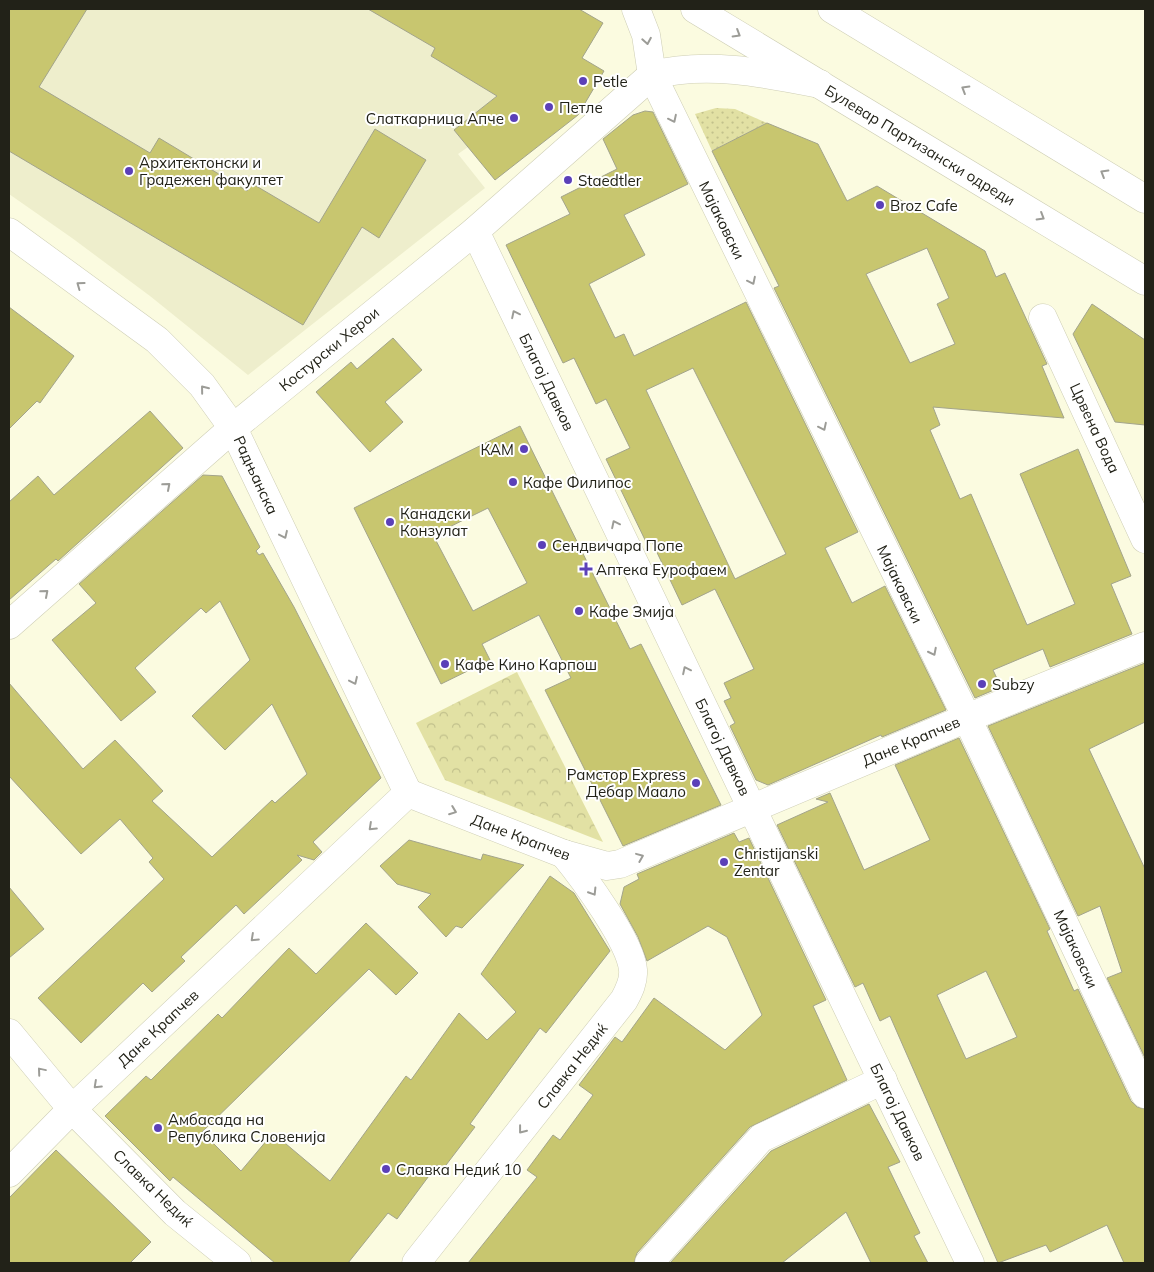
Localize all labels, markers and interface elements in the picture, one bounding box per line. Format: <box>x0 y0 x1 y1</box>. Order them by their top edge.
one-way arrow <box>731 28 740 37</box>
one-way arrow <box>642 37 652 46</box>
place label: Petle <box>593 72 628 91</box>
marker: Petle <box>577 75 589 87</box>
street label: Булевар Партизански одреди <box>821 81 1019 209</box>
one-way arrow <box>961 86 970 95</box>
place label: Петле <box>559 98 603 117</box>
marker: Петле <box>543 101 555 113</box>
place label: Слаткарница Апче <box>366 109 504 128</box>
marker: Слаткарница Апче <box>508 112 520 124</box>
one-way arrow <box>667 114 677 123</box>
place label: Архитектонски и Градежен факултет <box>139 153 283 189</box>
marker: Архитектонски и Градежен факултет <box>123 165 135 177</box>
one-way arrow <box>1100 170 1109 180</box>
place label: Staedtler <box>578 171 642 190</box>
marker: Staedtler <box>562 174 574 186</box>
street label: Мајаковски <box>695 178 749 262</box>
place label: Broz Cafe <box>890 196 958 215</box>
marker: Broz Cafe <box>874 199 886 211</box>
one-way arrow <box>1035 211 1044 221</box>
one-way arrow <box>746 276 756 285</box>
one-way arrow <box>76 282 86 291</box>
street label: Костурски Херои <box>275 303 383 395</box>
one-way arrow <box>510 310 521 319</box>
street label: Благој Давков <box>515 330 579 434</box>
street label: Црвена Вода <box>1066 380 1124 476</box>
one-way arrow <box>201 385 210 394</box>
one-way arrow <box>817 422 827 431</box>
street label: Радњанска <box>230 433 282 517</box>
place label: КАМ <box>481 440 514 459</box>
marker: КАМ <box>518 443 530 455</box>
place label: Кафе Филипос <box>523 473 631 492</box>
marker: Кафе Филипос <box>507 476 519 488</box>
one-way arrow <box>162 483 171 492</box>
place label: Канадски Конзулат <box>400 504 471 540</box>
marker: Канадски Конзулат <box>384 516 396 528</box>
one-way arrow <box>611 520 622 529</box>
one-way arrow <box>278 530 289 539</box>
place label: Сендвичара Попе <box>552 536 683 555</box>
marker: Сендвичара Попе <box>536 539 548 551</box>
street label: Мајаковски <box>873 542 927 626</box>
place label: Аптека Еурофаем <box>596 560 727 579</box>
marker: Аптека Еурофаем <box>580 563 592 575</box>
one-way arrow <box>40 590 49 599</box>
place label: Кафе Змија <box>589 602 674 621</box>
marker: Кафе Змија <box>573 605 585 617</box>
one-way arrow <box>927 646 937 655</box>
place label: Кафе Кино Карпош <box>455 655 597 674</box>
marker: Кафе Кино Карпош <box>439 658 451 670</box>
one-way arrow <box>682 666 692 675</box>
place label: Subzy <box>992 675 1035 694</box>
one-way arrow <box>348 676 358 685</box>
marker: Subzy <box>976 678 988 690</box>
street label: Благој Давков <box>691 695 755 799</box>
street label: Дане Крапчев <box>859 712 963 770</box>
place label: Рамстор Express Дебар Маало <box>567 765 686 801</box>
marker: Рамстор Express Дебар Маало <box>690 777 702 789</box>
one-way arrow <box>448 805 457 815</box>
street label: Дане Крапчев <box>469 809 573 865</box>
one-way arrow <box>369 821 378 830</box>
place label: Christijanski Zentar <box>734 844 818 880</box>
one-way arrow <box>635 853 643 863</box>
marker: Christijanski Zentar <box>718 856 730 868</box>
one-way arrow <box>587 887 597 896</box>
street label: Мајаковски <box>1050 907 1102 991</box>
one-way arrow <box>250 932 259 941</box>
street label: Дане Крапчев <box>113 985 203 1071</box>
street label: Славка Недиќ <box>533 1019 612 1113</box>
street label: Благој Давков <box>866 1060 930 1164</box>
one-way arrow <box>38 1068 47 1077</box>
one-way arrow <box>94 1079 103 1088</box>
place label: Амбасада на Република Словенија <box>168 1110 326 1146</box>
marker: Амбасада на Република Словенија <box>152 1122 164 1134</box>
one-way arrow <box>519 1124 527 1133</box>
street label: Славка Недиќ <box>109 1145 198 1231</box>
place label: Славка Недиќ 10 <box>396 1160 522 1179</box>
marker: Славка Недиќ 10 <box>380 1163 392 1175</box>

